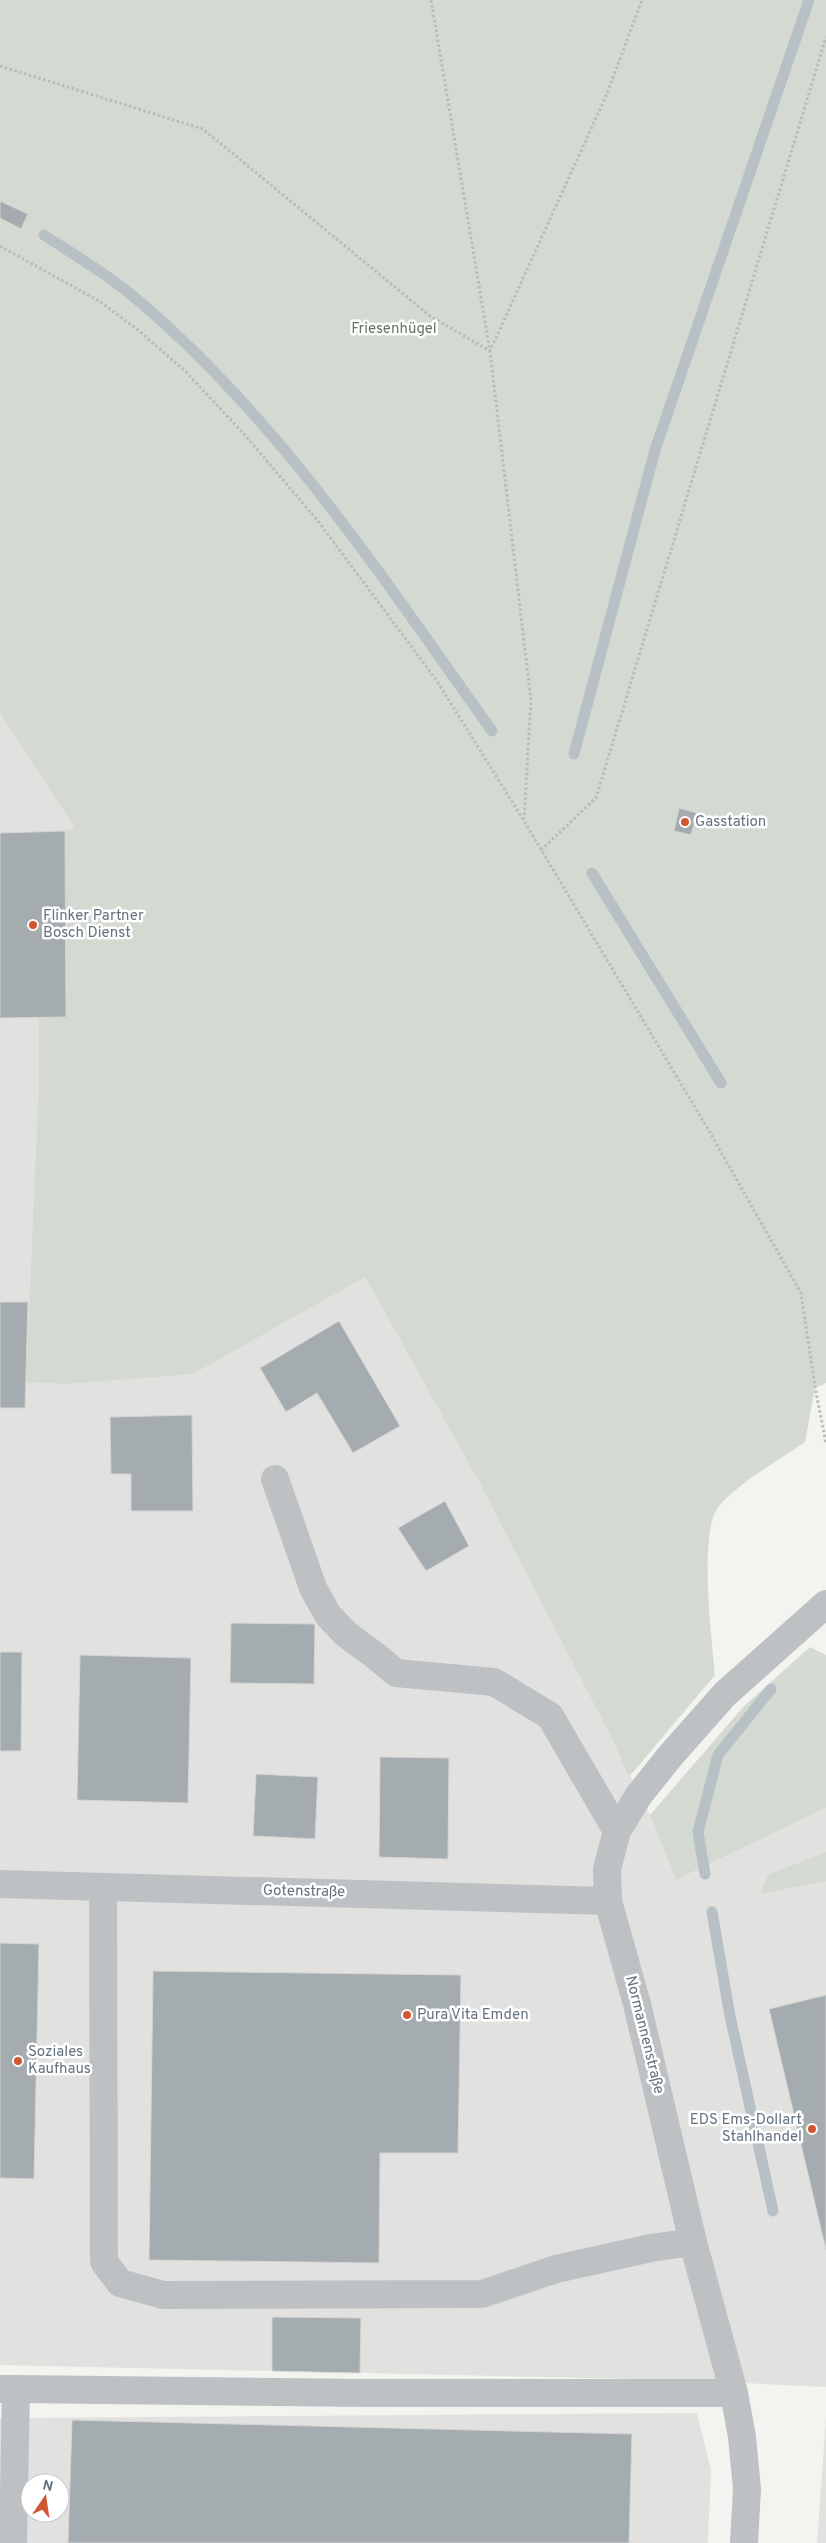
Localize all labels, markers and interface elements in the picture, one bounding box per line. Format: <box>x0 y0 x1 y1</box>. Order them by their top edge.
park label: Friesenhügel <box>351 320 437 339</box>
place label: Gasstation <box>695 813 766 832</box>
marker: Gasstation <box>679 816 691 828</box>
place label: Flinker Partner Bosch Dienst <box>43 907 144 943</box>
marker: Flinker Partner Bosch Dienst <box>27 919 39 931</box>
street label: Gotenstraße <box>263 1882 345 1902</box>
street label: Normannenstraße <box>620 1974 668 2096</box>
place label: Pura Vita Emden <box>417 2006 529 2025</box>
marker: Pura Vita Emden <box>401 2009 413 2021</box>
place label: Soziales Kaufhaus <box>28 2043 91 2079</box>
marker: Soziales Kaufhaus <box>12 2055 24 2067</box>
place label: EDS Ems-Dollart Stahlhandel <box>690 2111 802 2147</box>
marker: EDS Ems-Dollart Stahlhandel <box>806 2123 818 2135</box>
north arrow <box>20 2473 70 2523</box>
text: N <box>41 2477 54 2496</box>

